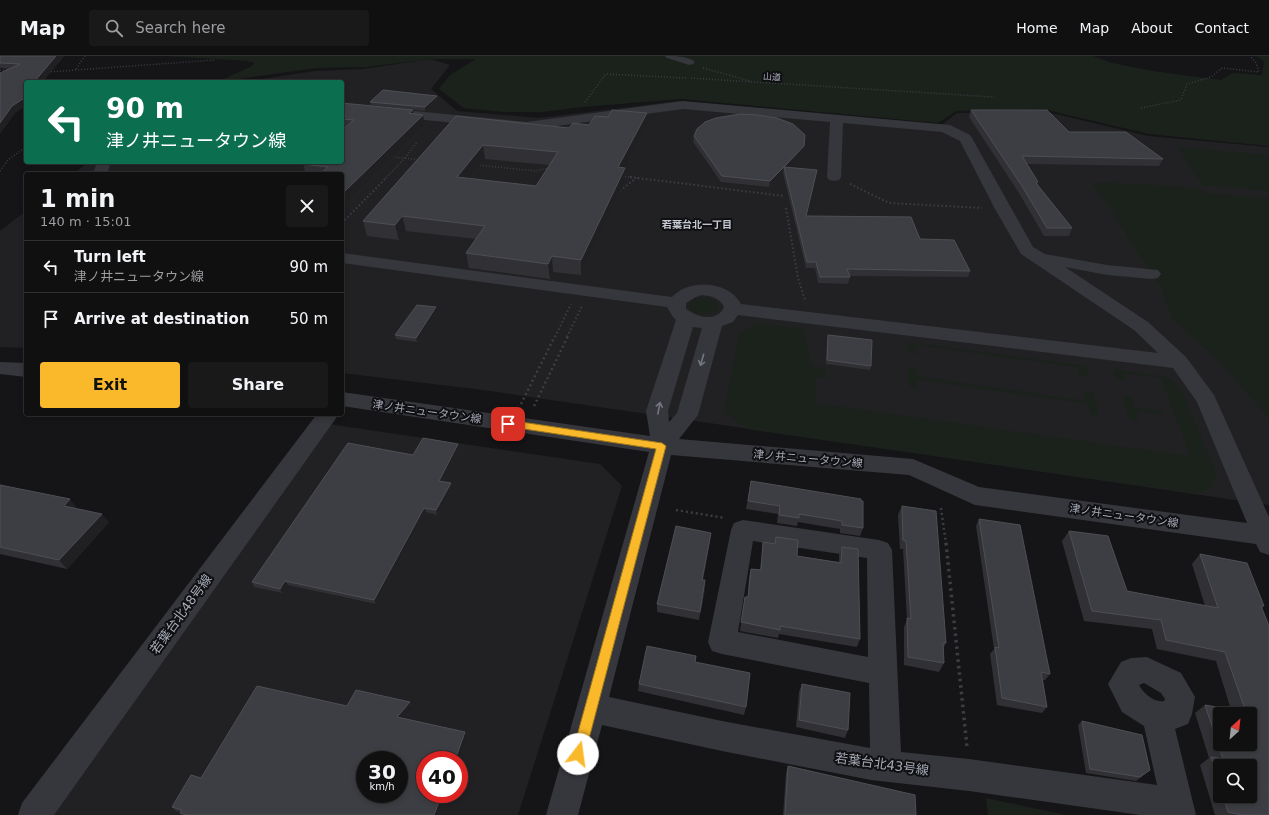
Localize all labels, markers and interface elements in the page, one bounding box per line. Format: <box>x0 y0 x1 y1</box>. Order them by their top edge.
search box <box>89 10 369 46</box>
text: Map <box>20 17 65 39</box>
icon: search <box>103 17 125 39</box>
text: Search here <box>135 19 225 37</box>
text: Home <box>1016 20 1058 36</box>
text: Map <box>1080 20 1109 36</box>
text: About <box>1131 20 1173 36</box>
text: Contact <box>1195 20 1249 36</box>
street label: 山道 <box>763 71 781 83</box>
text: 90 m <box>106 92 184 125</box>
icon: left <box>40 96 92 148</box>
text: 津ノ井ニュータウン線 <box>106 130 286 151</box>
text: 1 min <box>40 185 115 213</box>
button: close <box>286 185 328 227</box>
text: 140 m · 15:01 <box>40 214 131 229</box>
district label: 若葉台北一丁目 <box>661 219 732 230</box>
text: Turn left <box>74 248 146 266</box>
icon: left <box>40 256 62 278</box>
text: 90 m <box>290 258 328 276</box>
text: 津ノ井ニュータウン線 <box>74 269 204 284</box>
icon: arrive <box>40 308 62 330</box>
text: Arrive at destination <box>74 310 249 328</box>
text: 50 m <box>290 310 328 328</box>
one-way arrow <box>698 354 705 367</box>
button: Exit <box>40 362 180 408</box>
button: Share <box>188 362 328 408</box>
street label: 津ノ井ニュータウン線 <box>372 398 482 426</box>
one-way arrow <box>655 402 663 415</box>
pin <box>491 407 525 441</box>
icon: arrive <box>497 413 519 435</box>
street label: 津ノ井ニュータウン線 <box>753 448 863 470</box>
street label: 津ノ井ニュータウン線 <box>1069 502 1179 530</box>
street label: 若葉台北48号線 <box>147 571 215 657</box>
north arrow <box>1213 707 1257 751</box>
map controls <box>1213 707 1257 803</box>
position arrow <box>557 733 599 775</box>
street label: 若葉台北43号線 <box>834 750 930 778</box>
speed limit sign: 40 <box>416 751 468 803</box>
button: search <box>1213 759 1257 803</box>
text: 30 <box>368 760 396 784</box>
text: km/h <box>369 781 395 792</box>

